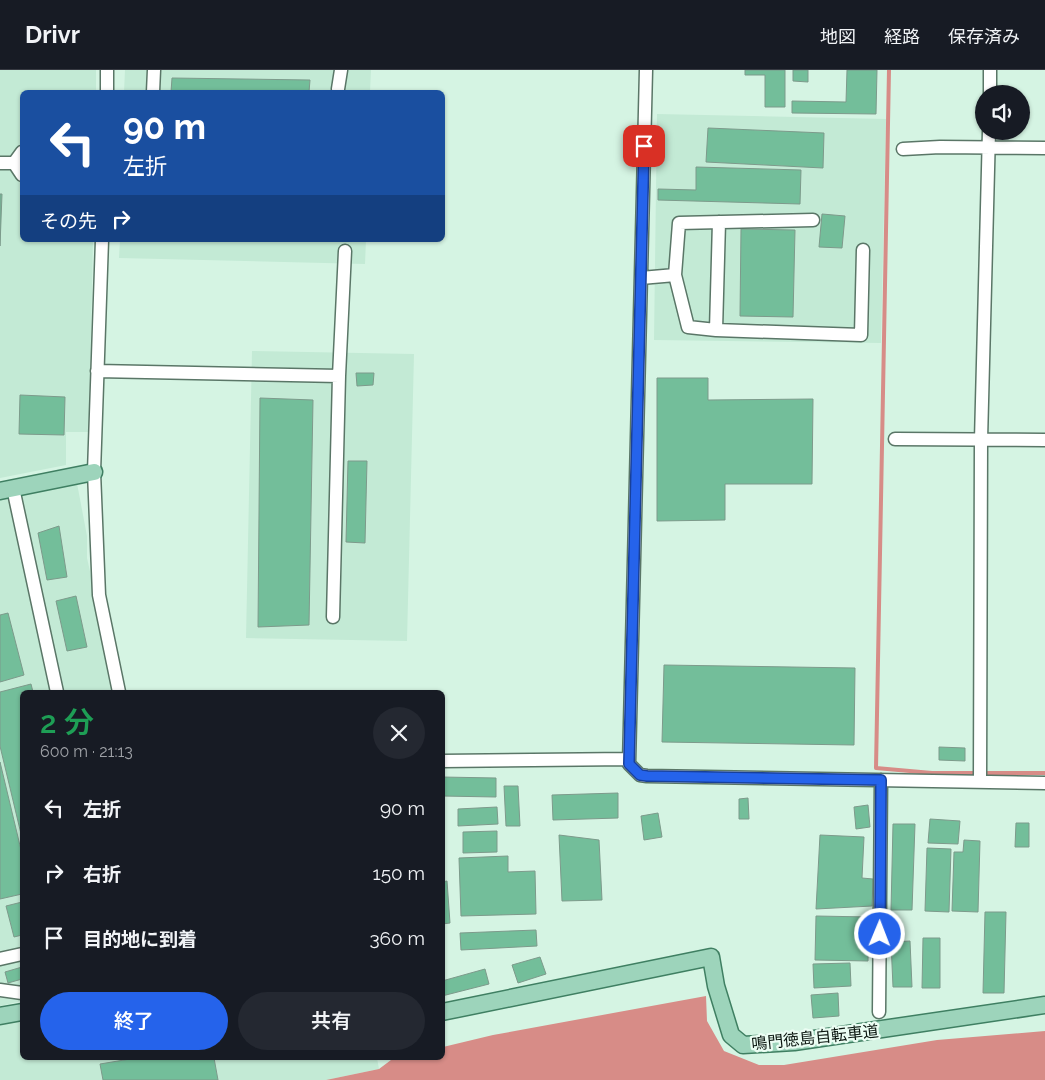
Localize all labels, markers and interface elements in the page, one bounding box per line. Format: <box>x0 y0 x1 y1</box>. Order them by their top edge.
text: Drivr <box>25 20 80 49</box>
text: 地図 <box>820 26 856 47</box>
text: 経路 <box>884 26 920 47</box>
text: 保存済み <box>948 26 1020 47</box>
map controls <box>975 85 1030 140</box>
button: sound <box>975 85 1030 140</box>
text: 90 m <box>123 106 206 147</box>
icon: left <box>40 110 105 175</box>
pin <box>623 125 665 167</box>
icon: arrive <box>630 132 658 160</box>
text: 左折 <box>123 153 167 179</box>
icon: right <box>107 205 135 233</box>
text: その先 <box>40 210 97 232</box>
text: 2 分 <box>40 705 94 740</box>
button: close <box>373 707 425 759</box>
text: 600 m · 21:13 <box>40 742 133 761</box>
icon: left <box>40 794 68 822</box>
text: 90 m <box>380 797 425 819</box>
text: 左折 <box>83 798 121 820</box>
icon: right <box>40 859 68 887</box>
text: 150 m <box>373 862 425 884</box>
text: 右折 <box>83 863 121 885</box>
position arrow <box>853 907 905 959</box>
icon: arrive <box>40 924 68 952</box>
text: 360 m <box>369 927 425 949</box>
text: 目的地に到着 <box>83 928 197 950</box>
button: 終了 <box>40 992 228 1050</box>
button: 共有 <box>238 992 425 1050</box>
street label: 鳴門徳島自転車道 <box>750 1021 880 1054</box>

